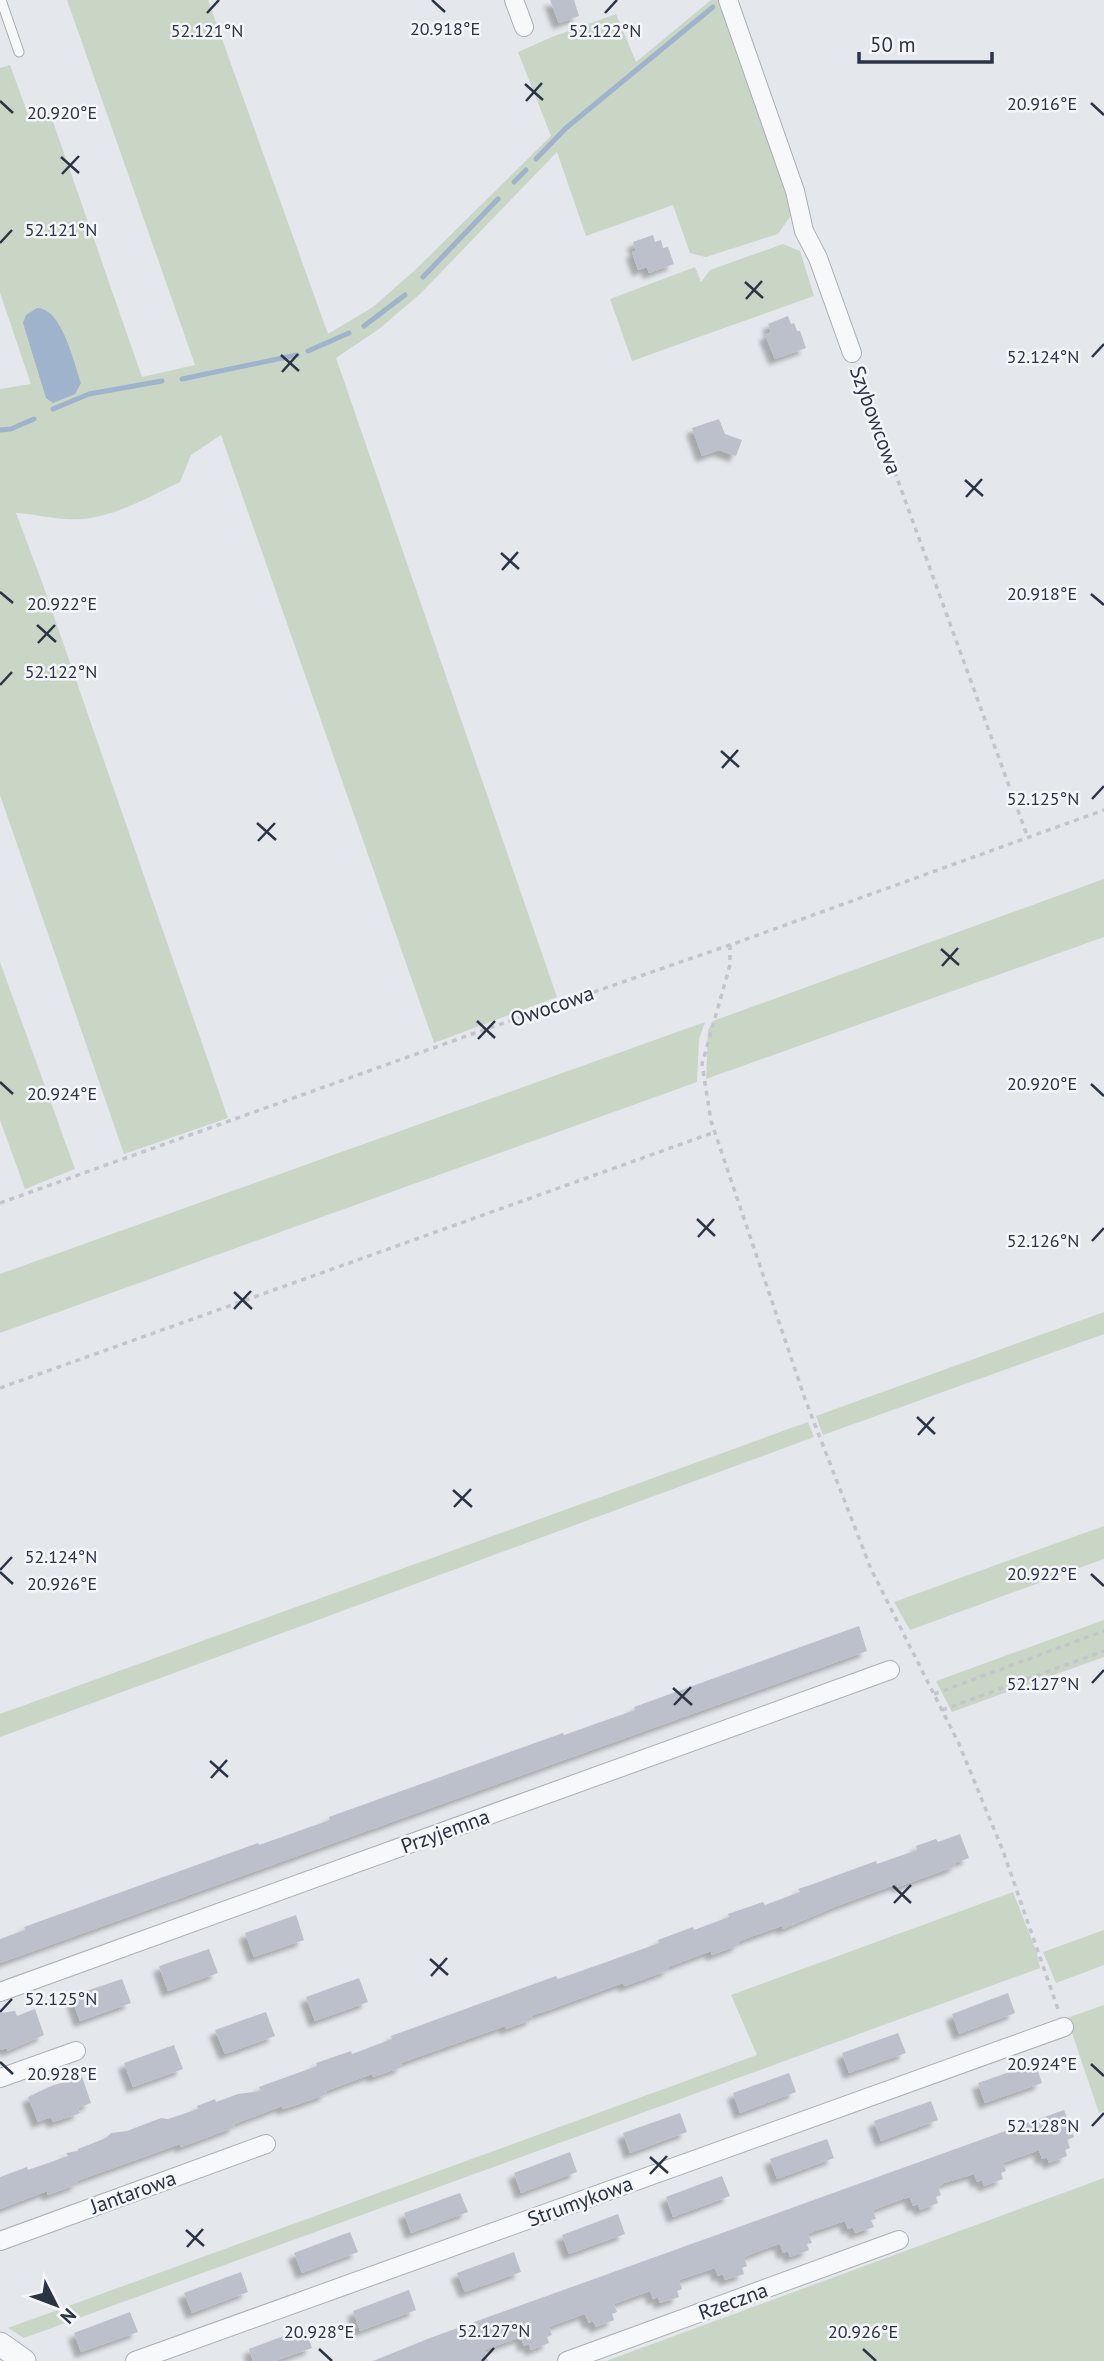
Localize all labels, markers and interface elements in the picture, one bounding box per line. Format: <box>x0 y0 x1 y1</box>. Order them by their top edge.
text: 20.918°E <box>410 17 480 40</box>
text: 52.121°N <box>171 19 243 42</box>
text: 52.122°N <box>569 19 641 42</box>
scale bar <box>859 21 992 65</box>
text: 50 m <box>870 31 916 58</box>
text: 20.916°E <box>1007 92 1077 115</box>
text: 20.920°E <box>27 101 97 124</box>
text: 52.121°N <box>25 218 97 241</box>
text: 52.124°N <box>1007 345 1079 368</box>
street label: Szybowcowa <box>844 362 908 478</box>
text: 20.918°E <box>1007 582 1077 605</box>
text: 20.922°E <box>27 592 97 615</box>
text: 52.122°N <box>25 660 97 683</box>
text: 52.125°N <box>1007 787 1079 810</box>
street label: Owocowa <box>507 979 597 1033</box>
text: 20.920°E <box>1007 1072 1077 1095</box>
text: 20.924°E <box>27 1082 97 1105</box>
text: 52.126°N <box>1007 1229 1079 1252</box>
text: 52.124°N <box>25 1545 97 1568</box>
text: 20.922°E <box>1007 1562 1077 1585</box>
text: 20.926°E <box>27 1572 97 1595</box>
text: 52.127°N <box>1007 1672 1079 1695</box>
street label: Przyjemna <box>397 1803 493 1859</box>
text: 52.125°N <box>25 1987 97 2010</box>
text: 20.924°E <box>1007 2052 1077 2075</box>
text: 20.928°E <box>27 2062 97 2085</box>
text: 52.128°N <box>1007 2114 1079 2137</box>
street label: Jantarowa <box>85 2164 180 2220</box>
street label: Strumykowa <box>524 2169 636 2233</box>
north arrow <box>21 2270 91 2340</box>
street label: Rzeczna <box>695 2276 771 2326</box>
text: N <box>56 2304 82 2329</box>
text: 52.127°N <box>458 2319 530 2342</box>
text: 20.928°E <box>284 2320 354 2343</box>
text: 20.926°E <box>828 2320 898 2343</box>

